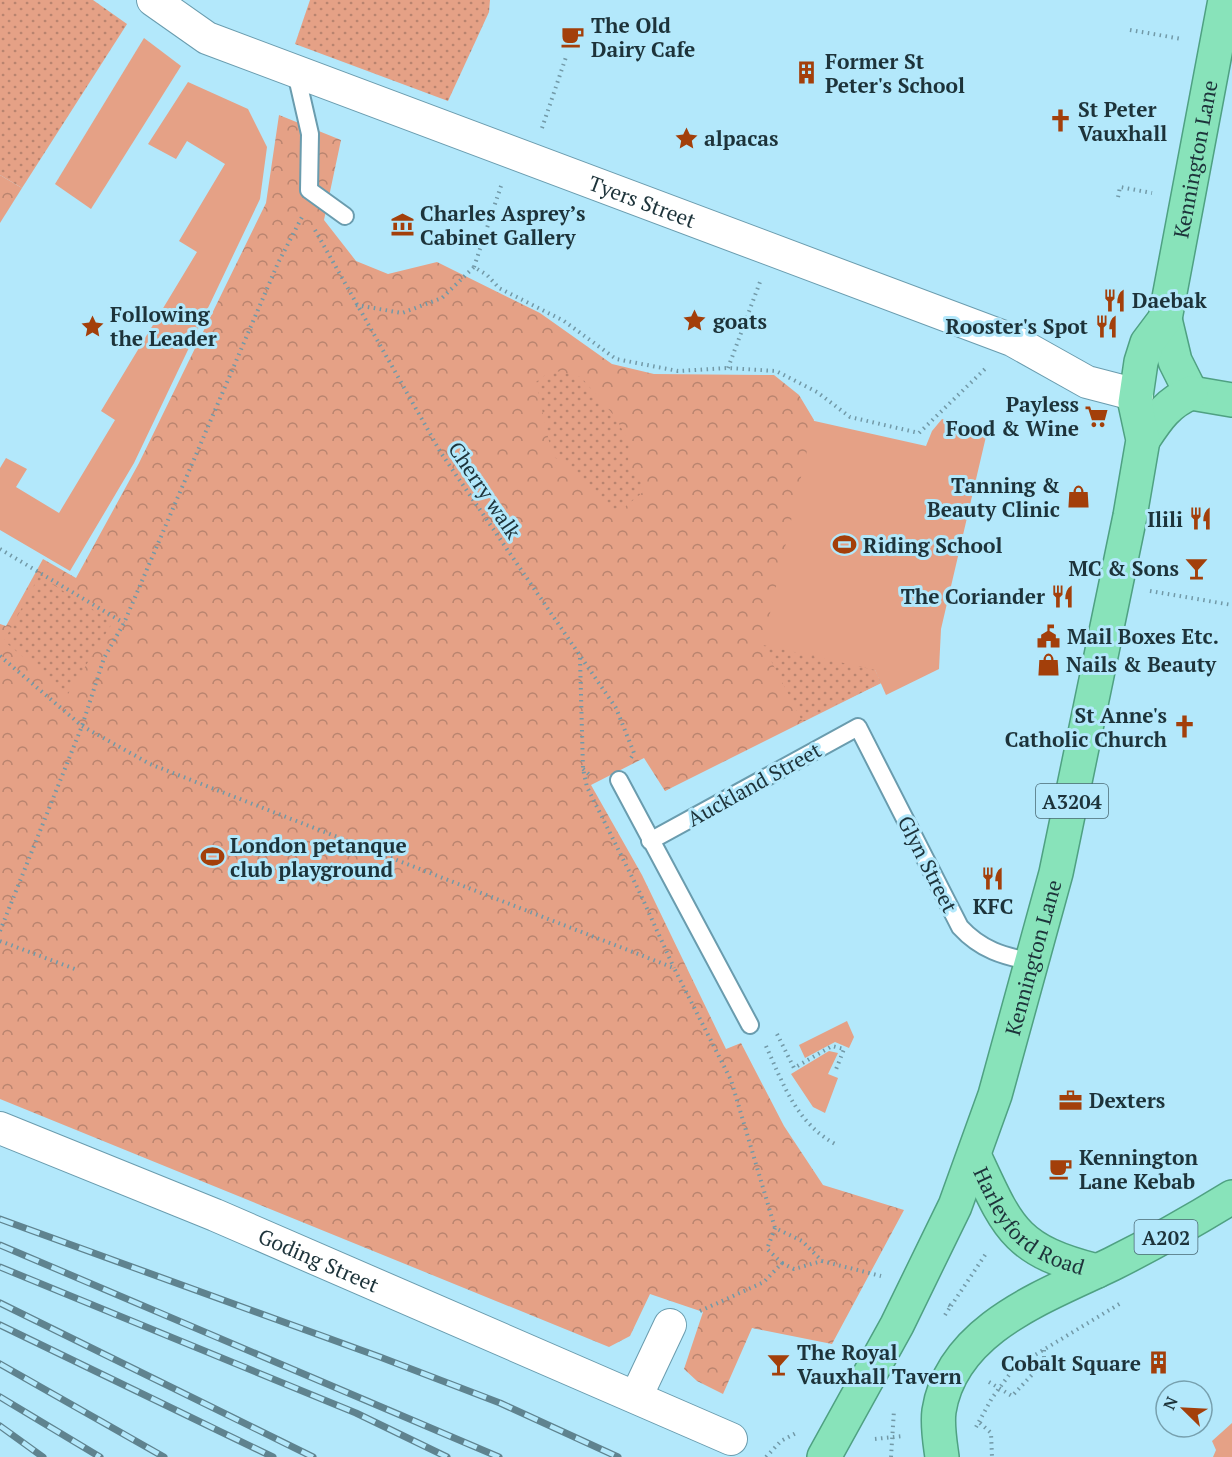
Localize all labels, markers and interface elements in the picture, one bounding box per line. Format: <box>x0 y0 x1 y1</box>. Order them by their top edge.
place label: The Old Dairy Cafe <box>591 11 695 63</box>
cafe icon: The Old Dairy Cafe <box>560 24 586 50</box>
place label: Former St Peter's School <box>825 47 965 99</box>
building icon: Former St Peter's School <box>794 60 820 86</box>
street label: Kennington Lane <box>1167 78 1224 240</box>
place label: St Peter Vauxhall <box>1078 95 1167 147</box>
church icon: St Peter Vauxhall <box>1047 108 1073 134</box>
place label: alpacas <box>704 124 779 152</box>
place icon: alpacas <box>673 125 699 151</box>
street label: Tyers Street <box>585 169 700 234</box>
place label: Charles Asprey’s Cabinet Gallery <box>420 199 585 251</box>
museum icon: Charles Asprey’s Cabinet Gallery <box>389 212 415 238</box>
place label: Daebak <box>1132 286 1207 314</box>
restaurant icon: Daebak <box>1101 287 1127 313</box>
place label: Following the Leader <box>110 300 217 352</box>
place label: goats <box>713 307 767 335</box>
place icon: goats <box>682 308 708 334</box>
place label: Rooster's Spot <box>946 312 1089 340</box>
place icon: Following the Leader <box>79 313 105 339</box>
restaurant icon: Rooster's Spot <box>1093 313 1119 339</box>
place label: Payless Food & Wine <box>946 390 1079 442</box>
supermarket icon: Payless Food & Wine <box>1084 403 1110 429</box>
street label: Cherry walk <box>442 436 528 544</box>
place label: Tanning & Beauty Clinic <box>927 471 1060 523</box>
shop icon: Tanning & Beauty Clinic <box>1065 484 1091 510</box>
place label: Ilili <box>1147 505 1183 533</box>
restaurant icon: Ilili <box>1188 506 1214 532</box>
place label: Riding School <box>863 531 1002 559</box>
sports icon: Riding School <box>832 532 858 558</box>
place label: MC & Sons <box>1068 554 1179 582</box>
bar icon: MC & Sons <box>1184 555 1210 581</box>
place label: The Coriander <box>901 582 1045 610</box>
restaurant icon: The Coriander <box>1050 583 1076 609</box>
place label: Mail Boxes Etc. <box>1067 622 1219 650</box>
public building icon: Mail Boxes Etc. <box>1036 623 1062 649</box>
place label: Nails & Beauty <box>1066 650 1217 678</box>
shop icon: Nails & Beauty <box>1035 651 1061 677</box>
place label: St Anne's Catholic Church <box>1005 701 1168 753</box>
church icon: St Anne's Catholic Church <box>1172 714 1198 740</box>
street label: Auckland Street <box>682 735 826 832</box>
road number: A3204 <box>1036 784 1108 818</box>
street label: Glyn Street <box>892 811 964 917</box>
place label: London petanque club playground <box>230 831 407 883</box>
sports icon: London petanque club playground <box>199 844 225 870</box>
restaurant icon: KFC <box>980 865 1006 891</box>
street label: Kennington Lane <box>998 876 1068 1038</box>
place label: KFC <box>973 892 1013 920</box>
place label: Dexters <box>1089 1086 1165 1114</box>
office icon: Dexters <box>1058 1087 1084 1113</box>
place label: Kennington Lane Kebab <box>1079 1143 1199 1195</box>
cafe icon: Kennington Lane Kebab <box>1048 1156 1074 1182</box>
street label: Harleyford Road <box>967 1162 1088 1281</box>
road number: A202 <box>1134 1220 1198 1254</box>
street label: Goding Street <box>254 1222 384 1299</box>
place label: The Royal Vauxhall Tavern <box>797 1338 962 1390</box>
place label: Cobalt Square <box>1001 1349 1141 1377</box>
building icon: Cobalt Square <box>1146 1350 1172 1376</box>
bar icon: The Royal Vauxhall Tavern <box>766 1351 792 1377</box>
north arrow <box>1154 1379 1214 1439</box>
text: N <box>1158 1393 1183 1413</box>

